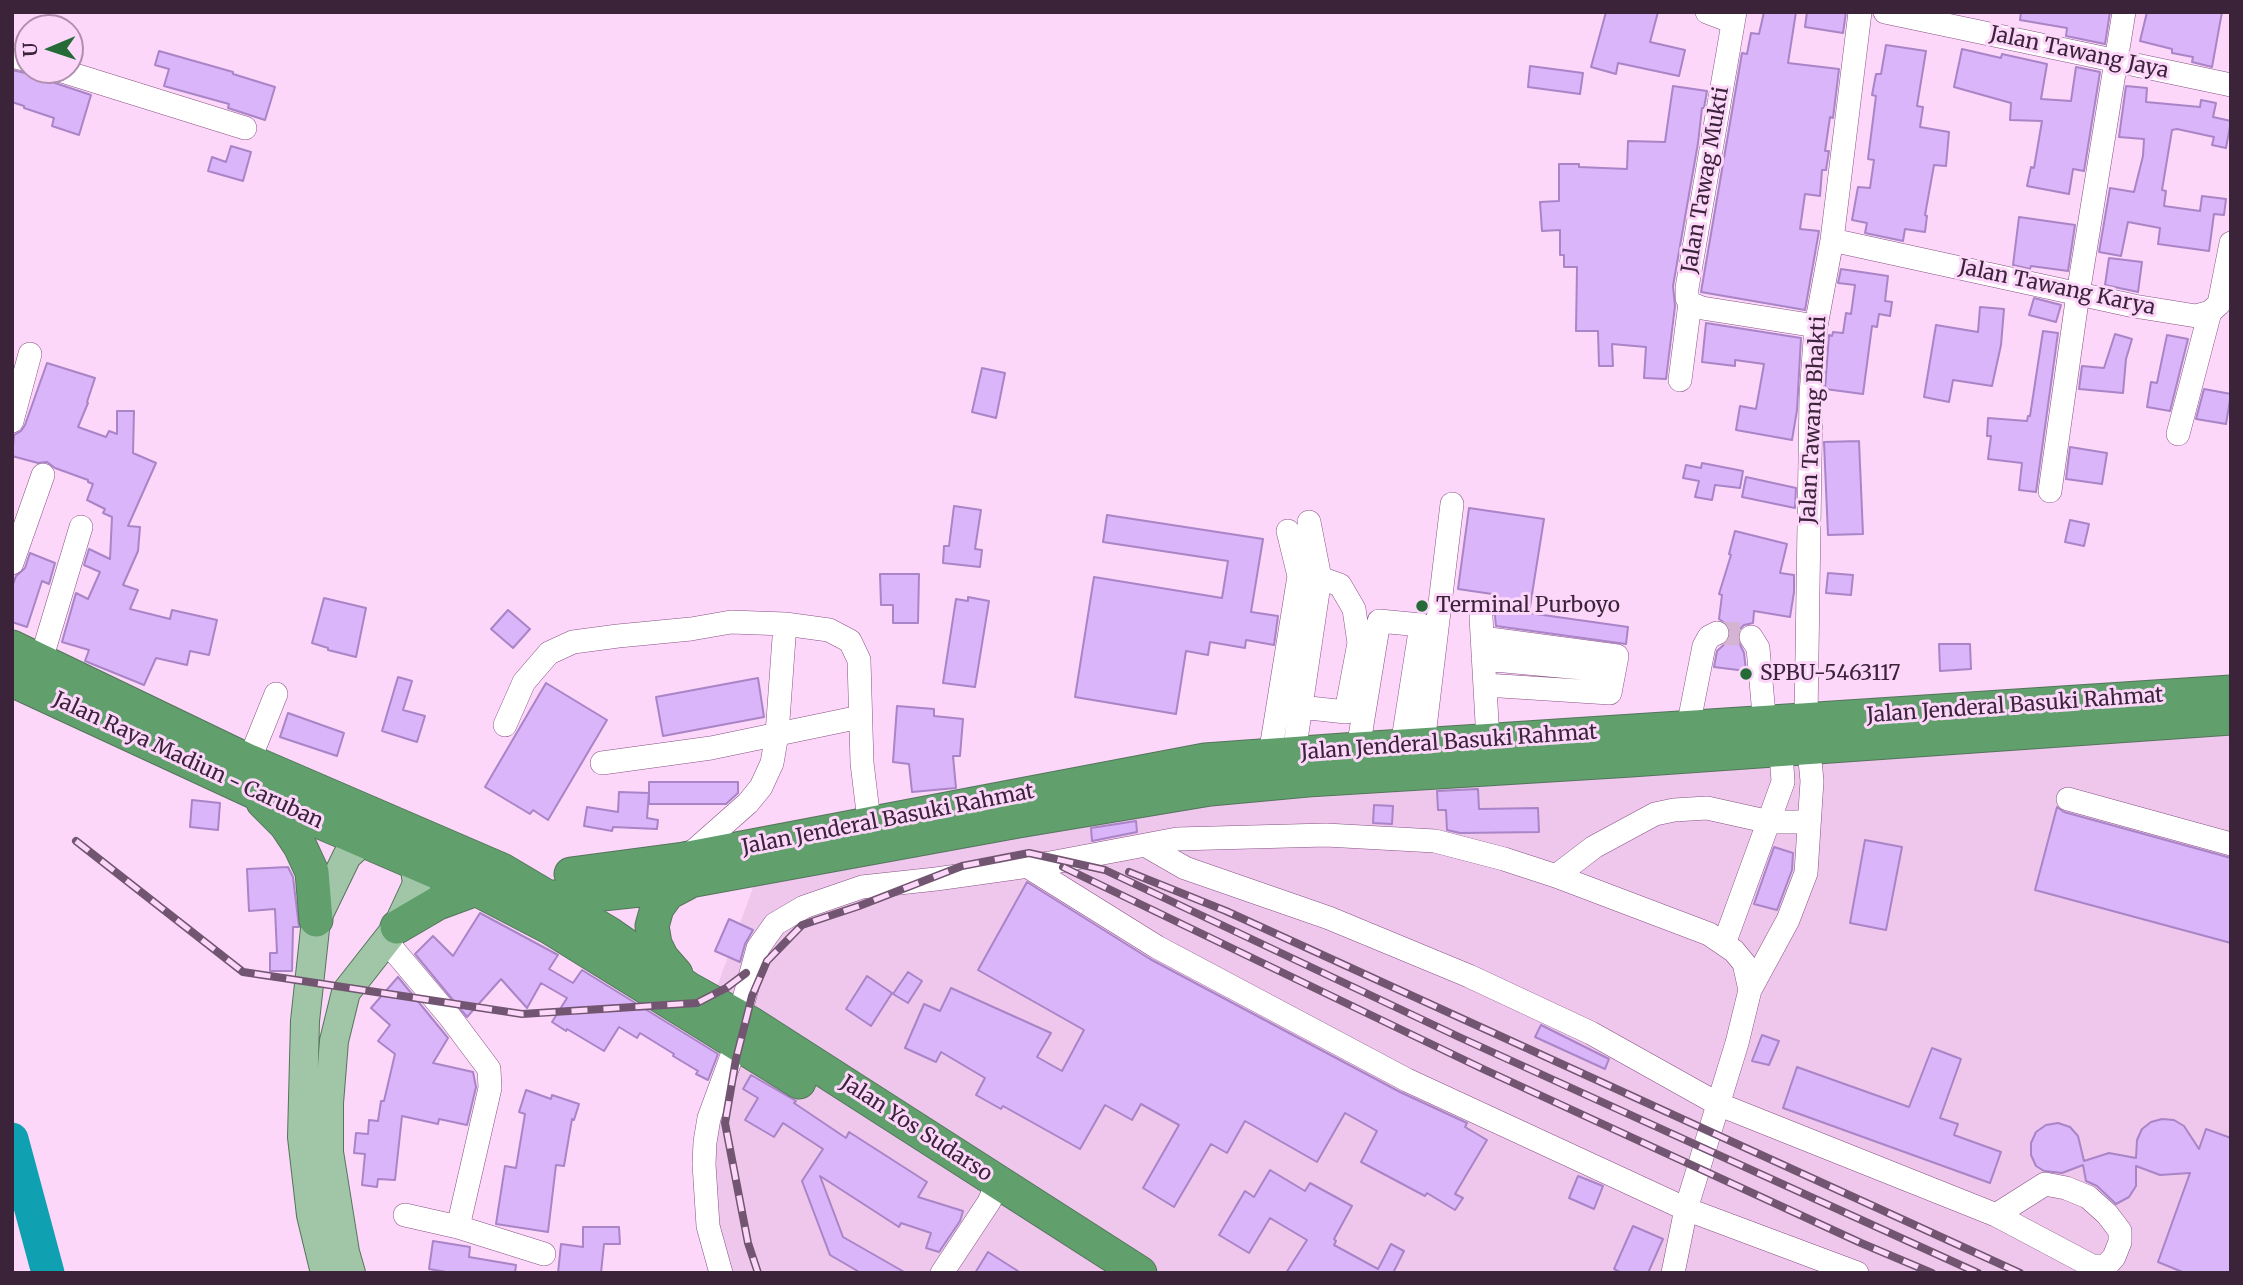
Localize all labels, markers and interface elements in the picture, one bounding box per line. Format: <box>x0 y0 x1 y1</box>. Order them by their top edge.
north arrow <box>14 14 84 84</box>
street label: Jalan Tawang Jaya <box>1987 22 2171 84</box>
text: U <box>18 42 42 57</box>
street label: Jalan Tawag Mukti <box>1677 85 1735 275</box>
street label: Jalan Tawang Karya <box>1956 255 2158 321</box>
street label: Jalan Tawang Bhakti <box>1796 315 1832 525</box>
place label: Terminal Purboyo <box>1436 593 1620 619</box>
marker: Terminal Purboyo <box>1414 598 1430 614</box>
place label: SPBU-5463117 <box>1760 661 1901 687</box>
marker: SPBU-5463117 <box>1738 666 1754 682</box>
street label: Jalan Jenderal Basuki Rahmat <box>1866 683 2164 729</box>
street label: Jalan Raya Madiun - Caruban <box>49 687 327 835</box>
street label: Jalan Jenderal Basuki Rahmat <box>1300 720 1598 766</box>
street label: Jalan Jenderal Basuki Rahmat <box>740 779 1036 861</box>
street label: Jalan Yos Sudarso <box>835 1071 997 1187</box>

